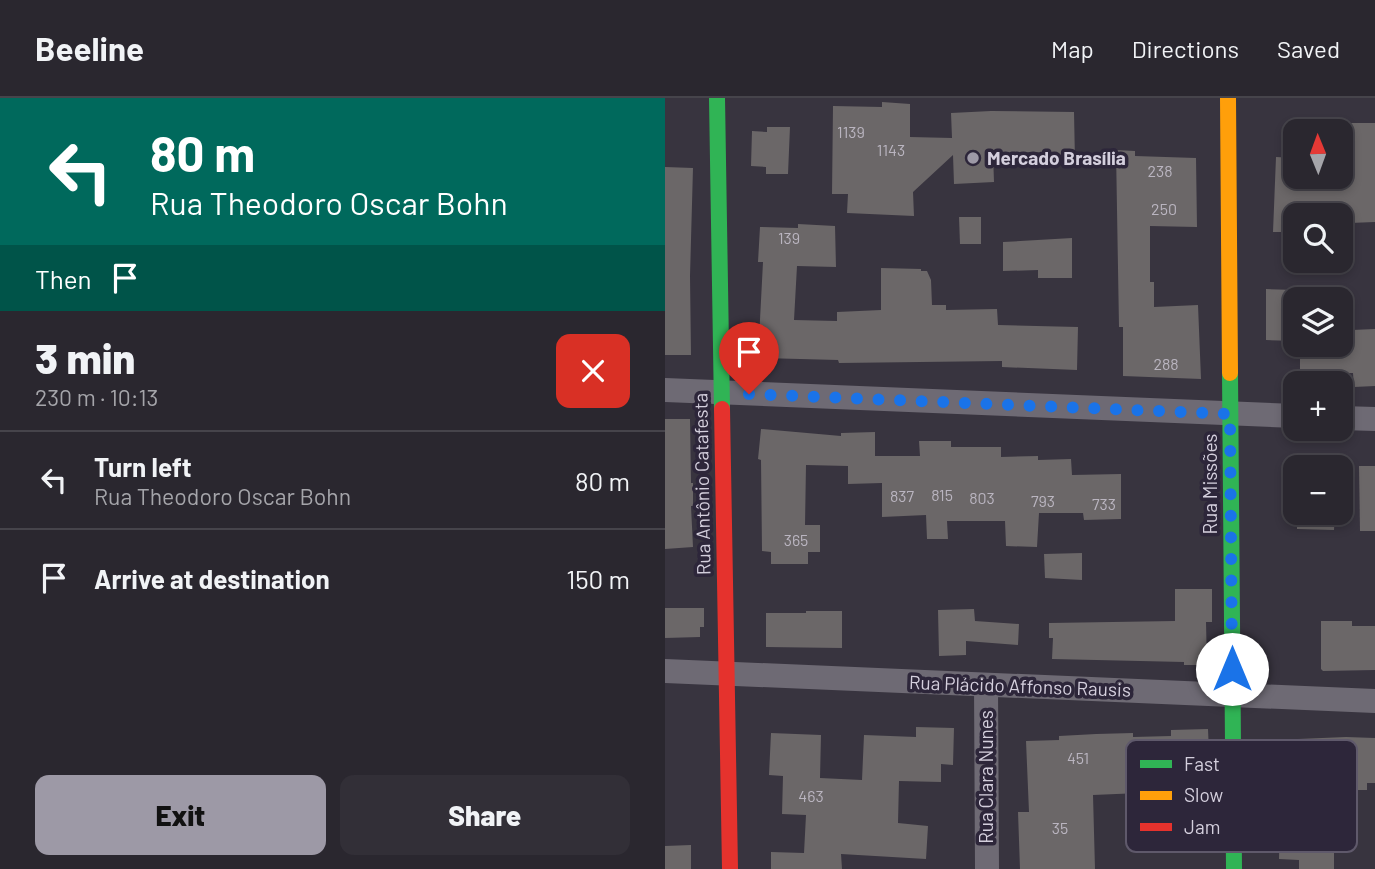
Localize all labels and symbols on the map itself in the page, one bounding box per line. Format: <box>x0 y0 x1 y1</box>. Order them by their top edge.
north arrow <box>1283 119 1353 189</box>
house number: 1139 <box>837 122 865 141</box>
house number: 1143 <box>877 140 905 159</box>
place label: Mercado Brasília <box>987 146 1126 169</box>
marker: Mercado Brasília <box>965 150 981 166</box>
house number: 238 <box>1147 161 1173 180</box>
house number: 250 <box>1151 199 1177 218</box>
house number: 139 <box>778 228 800 247</box>
pin <box>719 322 779 394</box>
house number: 288 <box>1153 354 1179 373</box>
street label: Rua Antônio Catafesta <box>688 393 715 575</box>
street label: Rua Missões <box>1198 433 1221 535</box>
house number: 815 <box>931 485 953 504</box>
house number: 837 <box>890 486 914 505</box>
house number: 803 <box>969 488 995 507</box>
house number: 793 <box>1031 491 1055 510</box>
house number: 733 <box>1092 494 1116 513</box>
house number: 365 <box>784 530 808 549</box>
position arrow <box>1195 632 1269 706</box>
street label: Rua Plácido Affonso Rausis <box>909 670 1131 701</box>
street label: Rua Clara Nunes <box>974 710 997 844</box>
legend <box>1126 740 1357 852</box>
house number: 451 <box>1067 748 1089 767</box>
text: Fast <box>1184 752 1220 775</box>
text: Slow <box>1184 783 1223 806</box>
house number: 463 <box>798 786 824 805</box>
text: Jam <box>1184 815 1220 838</box>
house number: 35 <box>1052 818 1068 837</box>

